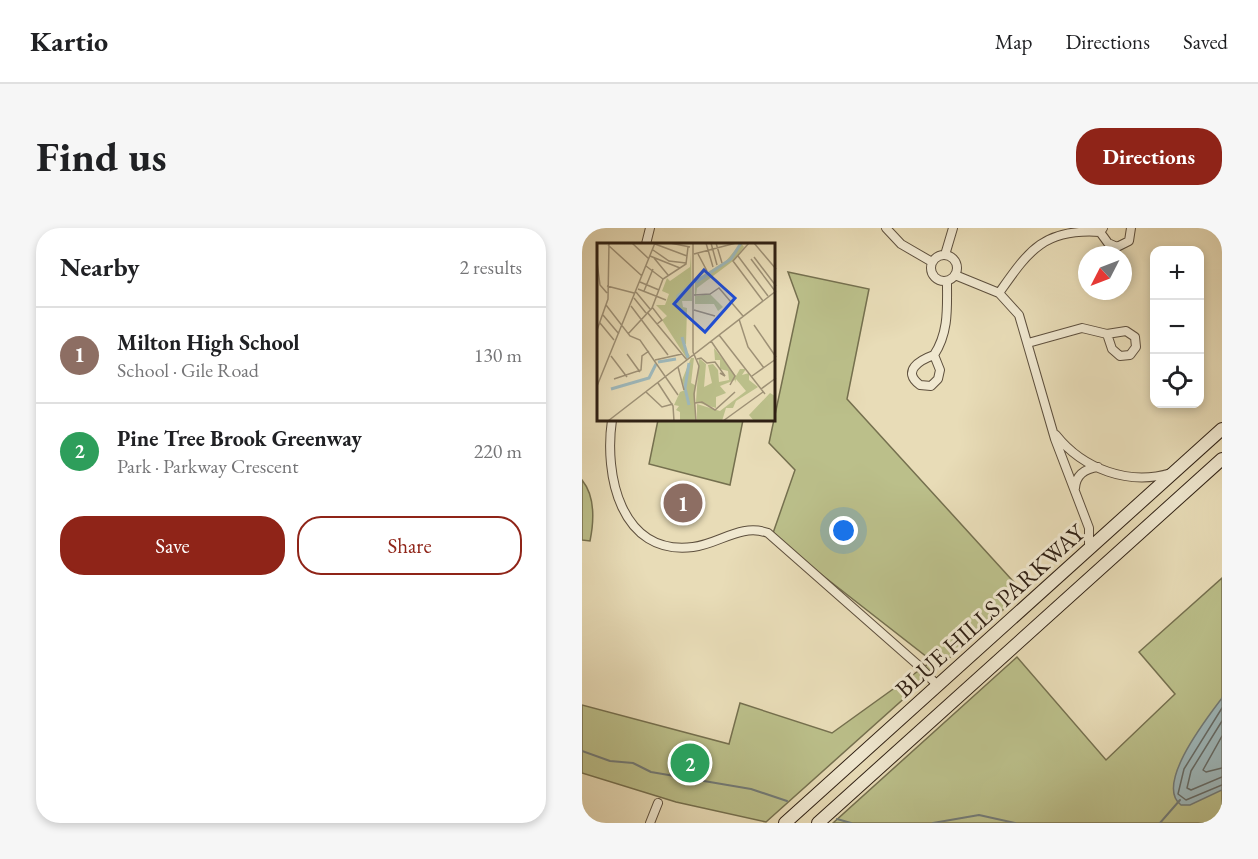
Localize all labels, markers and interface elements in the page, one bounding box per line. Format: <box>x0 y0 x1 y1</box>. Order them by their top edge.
text: Kartio <box>30 23 108 59</box>
text: Map <box>995 28 1032 55</box>
text: Directions <box>1065 28 1150 55</box>
text: Saved <box>1183 28 1228 55</box>
button: Directions <box>1076 128 1222 185</box>
text: Find us <box>36 129 167 184</box>
inset map <box>597 243 776 422</box>
north arrow <box>1078 246 1132 300</box>
map controls <box>1150 246 1204 408</box>
button: + <box>1150 246 1204 300</box>
text: Nearby <box>60 250 140 284</box>
text: 2 results <box>459 254 522 280</box>
button: − <box>1150 300 1204 354</box>
text: Milton High School <box>117 328 300 357</box>
text: 1 <box>74 342 85 368</box>
text: 130 m <box>474 342 522 368</box>
button: locate <box>1150 354 1204 408</box>
text: School · Gile Road <box>117 357 259 383</box>
text: Pine Tree Brook Greenway <box>117 424 362 453</box>
text: 2 <box>74 438 85 464</box>
text: 220 m <box>474 438 522 464</box>
text: Park · Parkway Crescent <box>117 453 299 479</box>
pin: 1 <box>664 480 702 526</box>
button: Save <box>60 516 285 575</box>
button: Share <box>297 516 522 575</box>
your location <box>829 516 858 545</box>
street label: BLUE HILLS PARKWAY <box>888 517 1092 704</box>
pin: 2 <box>670 740 710 786</box>

